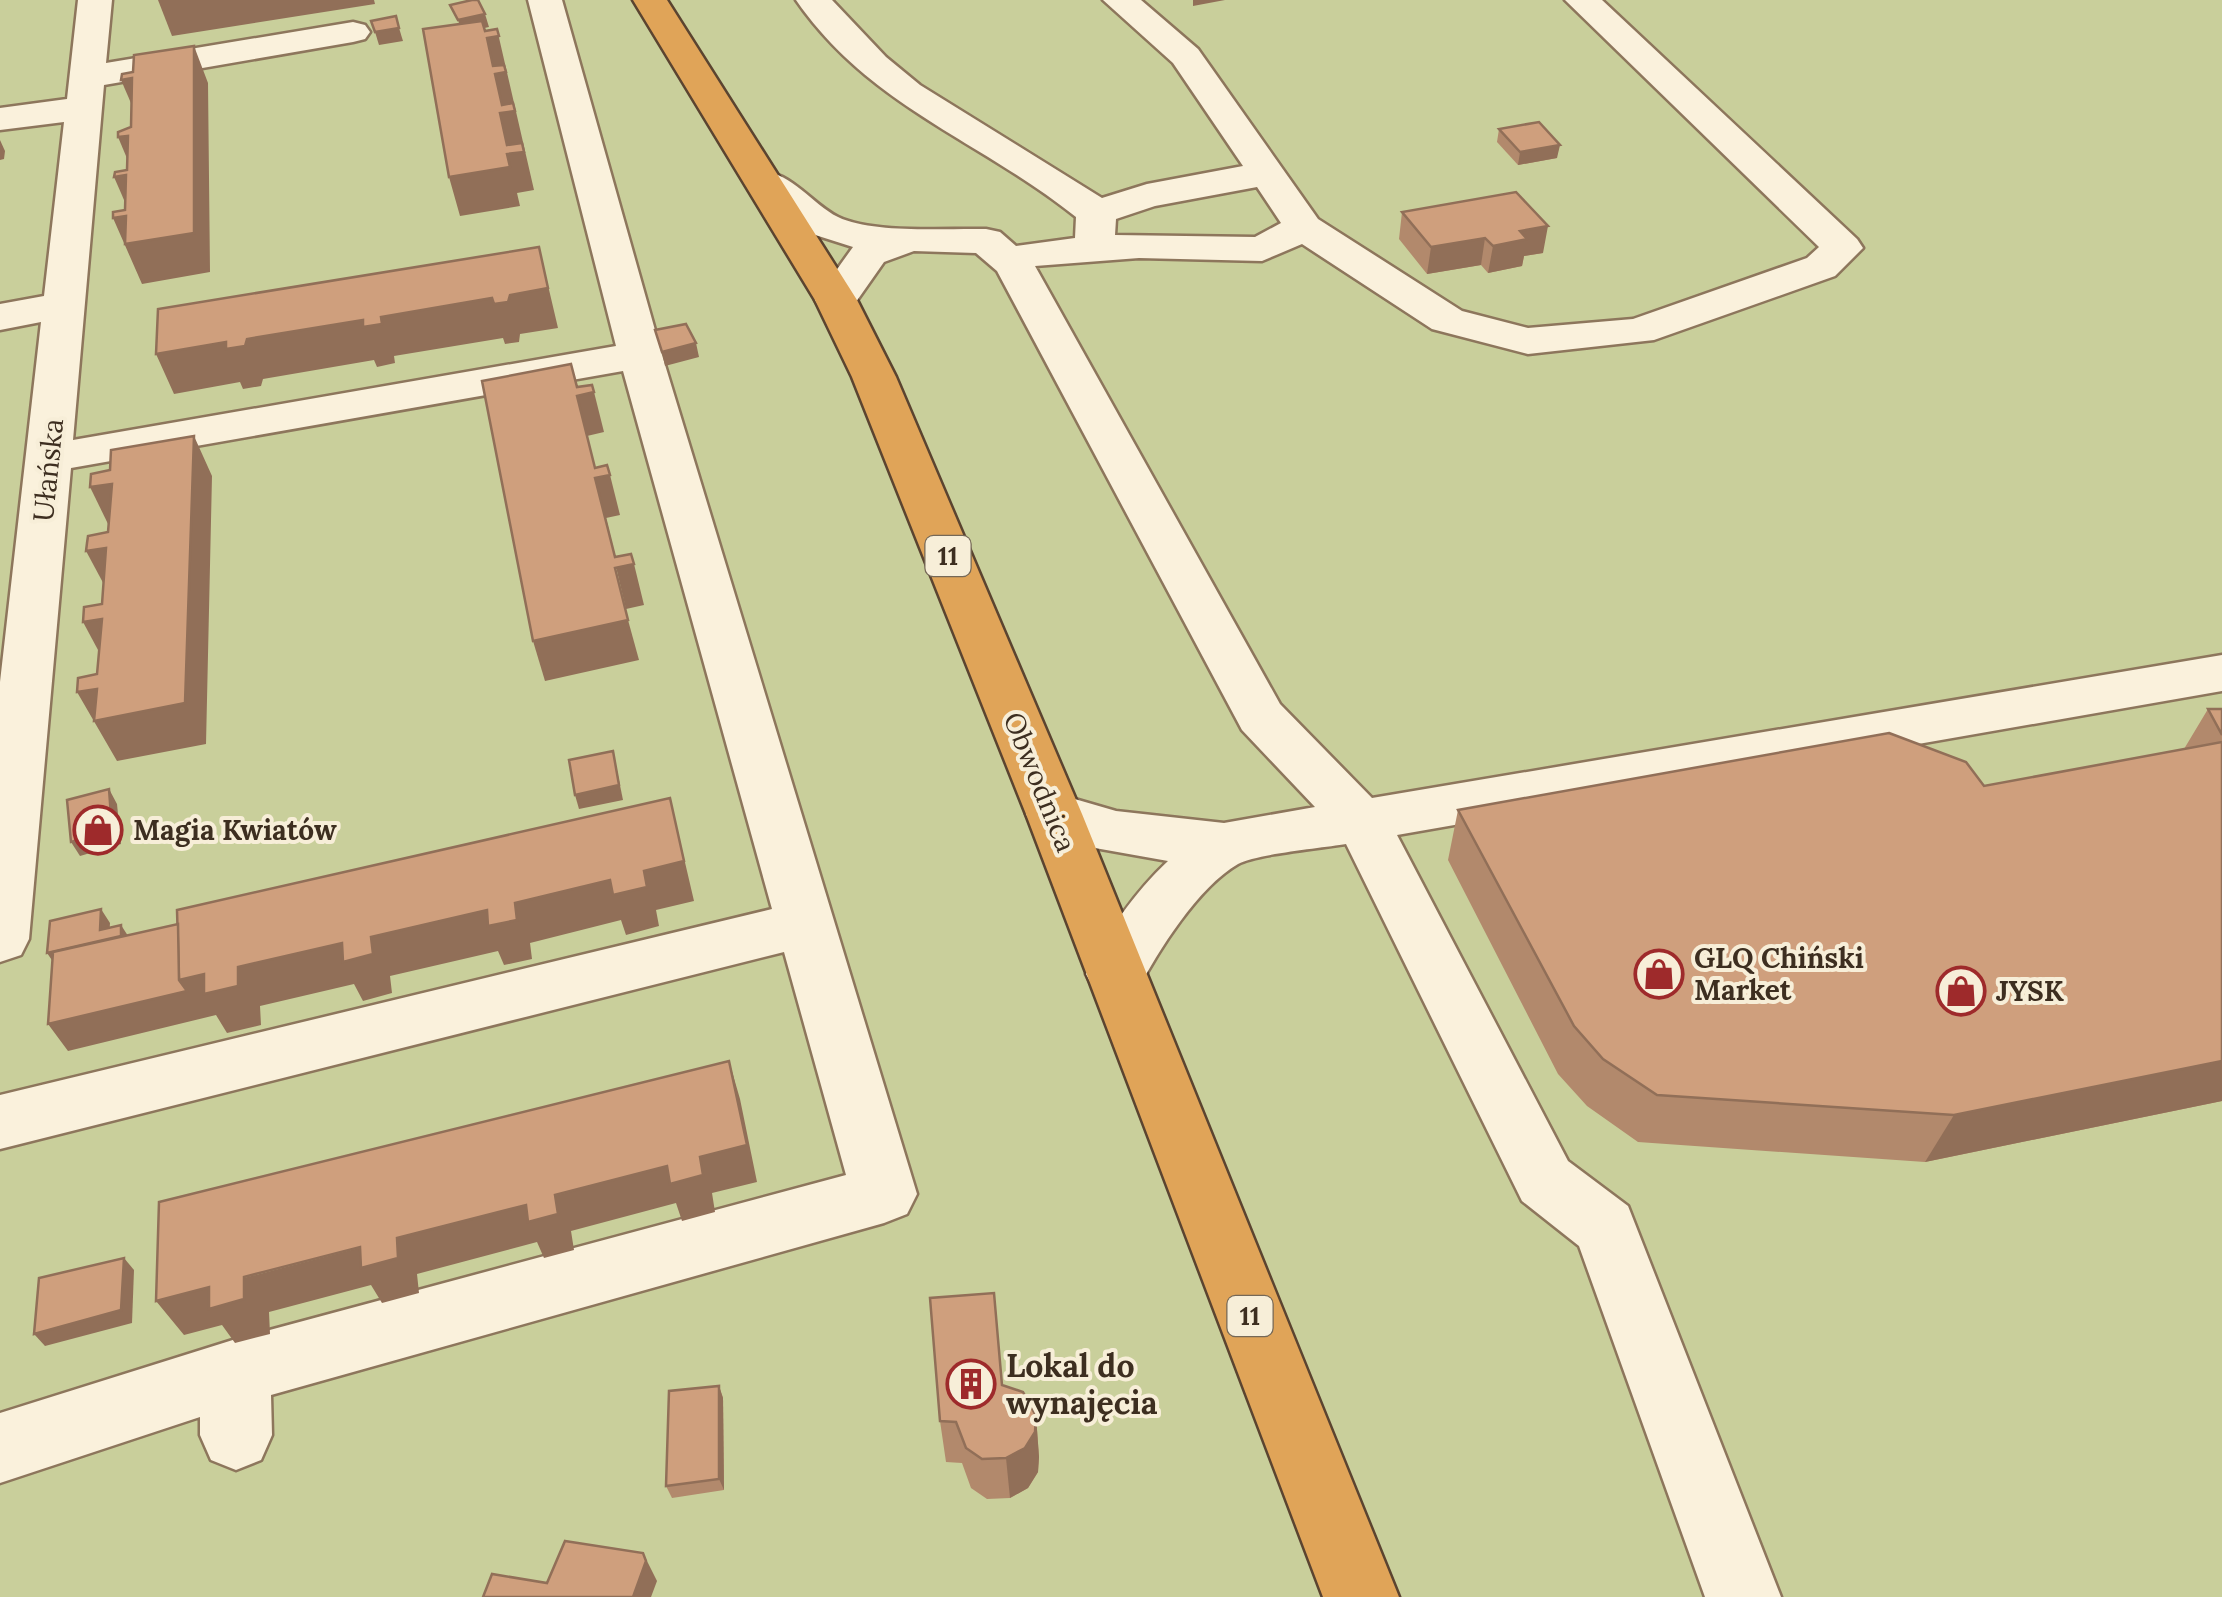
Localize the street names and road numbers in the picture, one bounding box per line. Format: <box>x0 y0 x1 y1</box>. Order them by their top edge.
street label: Ułańska <box>25 417 71 523</box>
road number: 11 <box>926 536 970 576</box>
street label: Obwodnica <box>996 707 1084 857</box>
road number: 11 <box>1228 1296 1272 1336</box>

